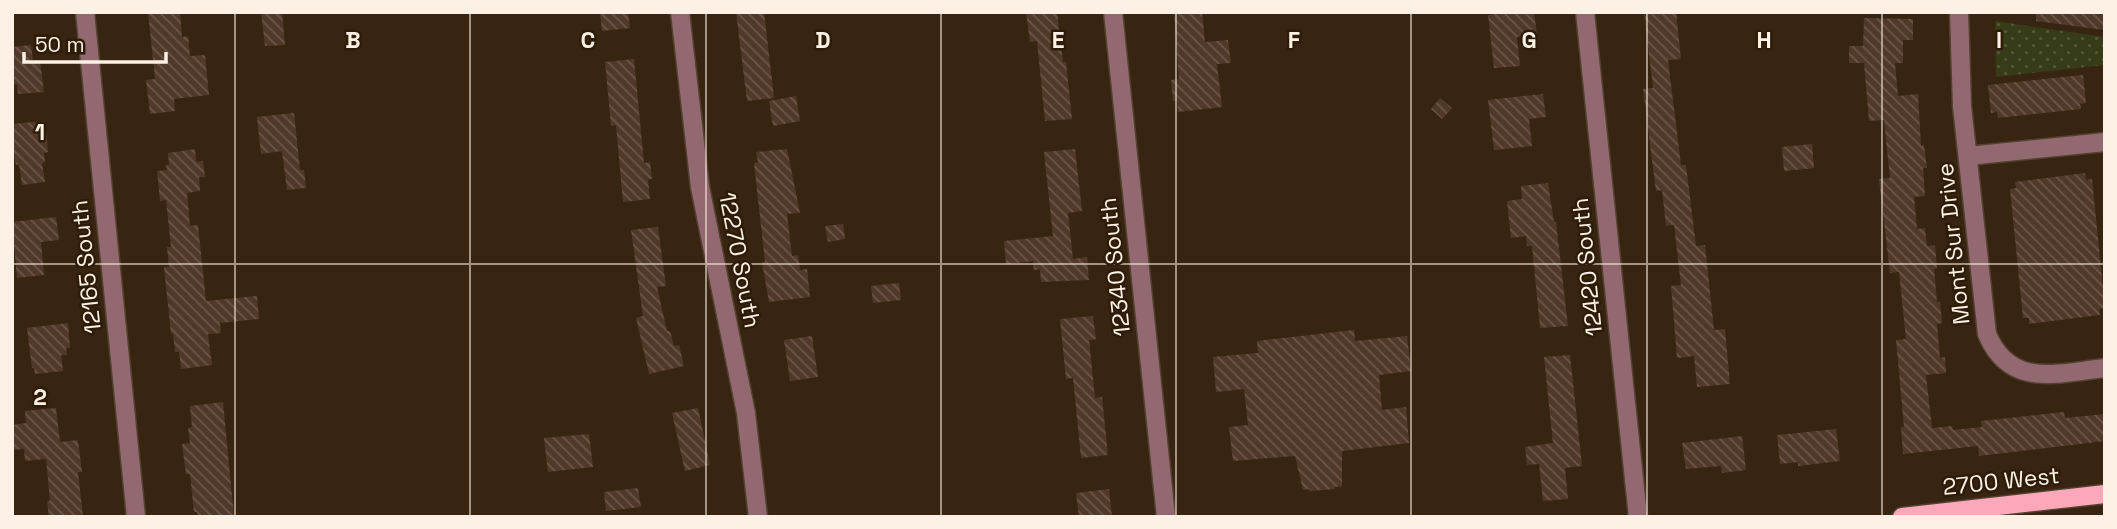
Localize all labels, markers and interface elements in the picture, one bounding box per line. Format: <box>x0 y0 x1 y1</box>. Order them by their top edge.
scale bar <box>24 21 166 65</box>
text: B <box>345 25 361 55</box>
text: C <box>581 25 595 55</box>
text: D <box>815 25 831 55</box>
text: E <box>1052 25 1064 55</box>
text: F <box>1288 25 1300 55</box>
text: G <box>1521 25 1537 55</box>
text: H <box>1756 25 1772 55</box>
text: I <box>1996 25 2002 55</box>
text: 50 m <box>35 31 85 58</box>
text: 1 <box>35 117 45 147</box>
street label: Mont Sur Drive <box>1930 162 1976 326</box>
street label: 12270 South <box>712 190 768 330</box>
street label: 12340 South <box>1093 196 1137 338</box>
street label: 12420 South <box>1565 196 1609 338</box>
street label: 12165 South <box>64 199 108 335</box>
text: 2 <box>33 382 47 412</box>
street label: 2700 West <box>1941 460 2061 502</box>

